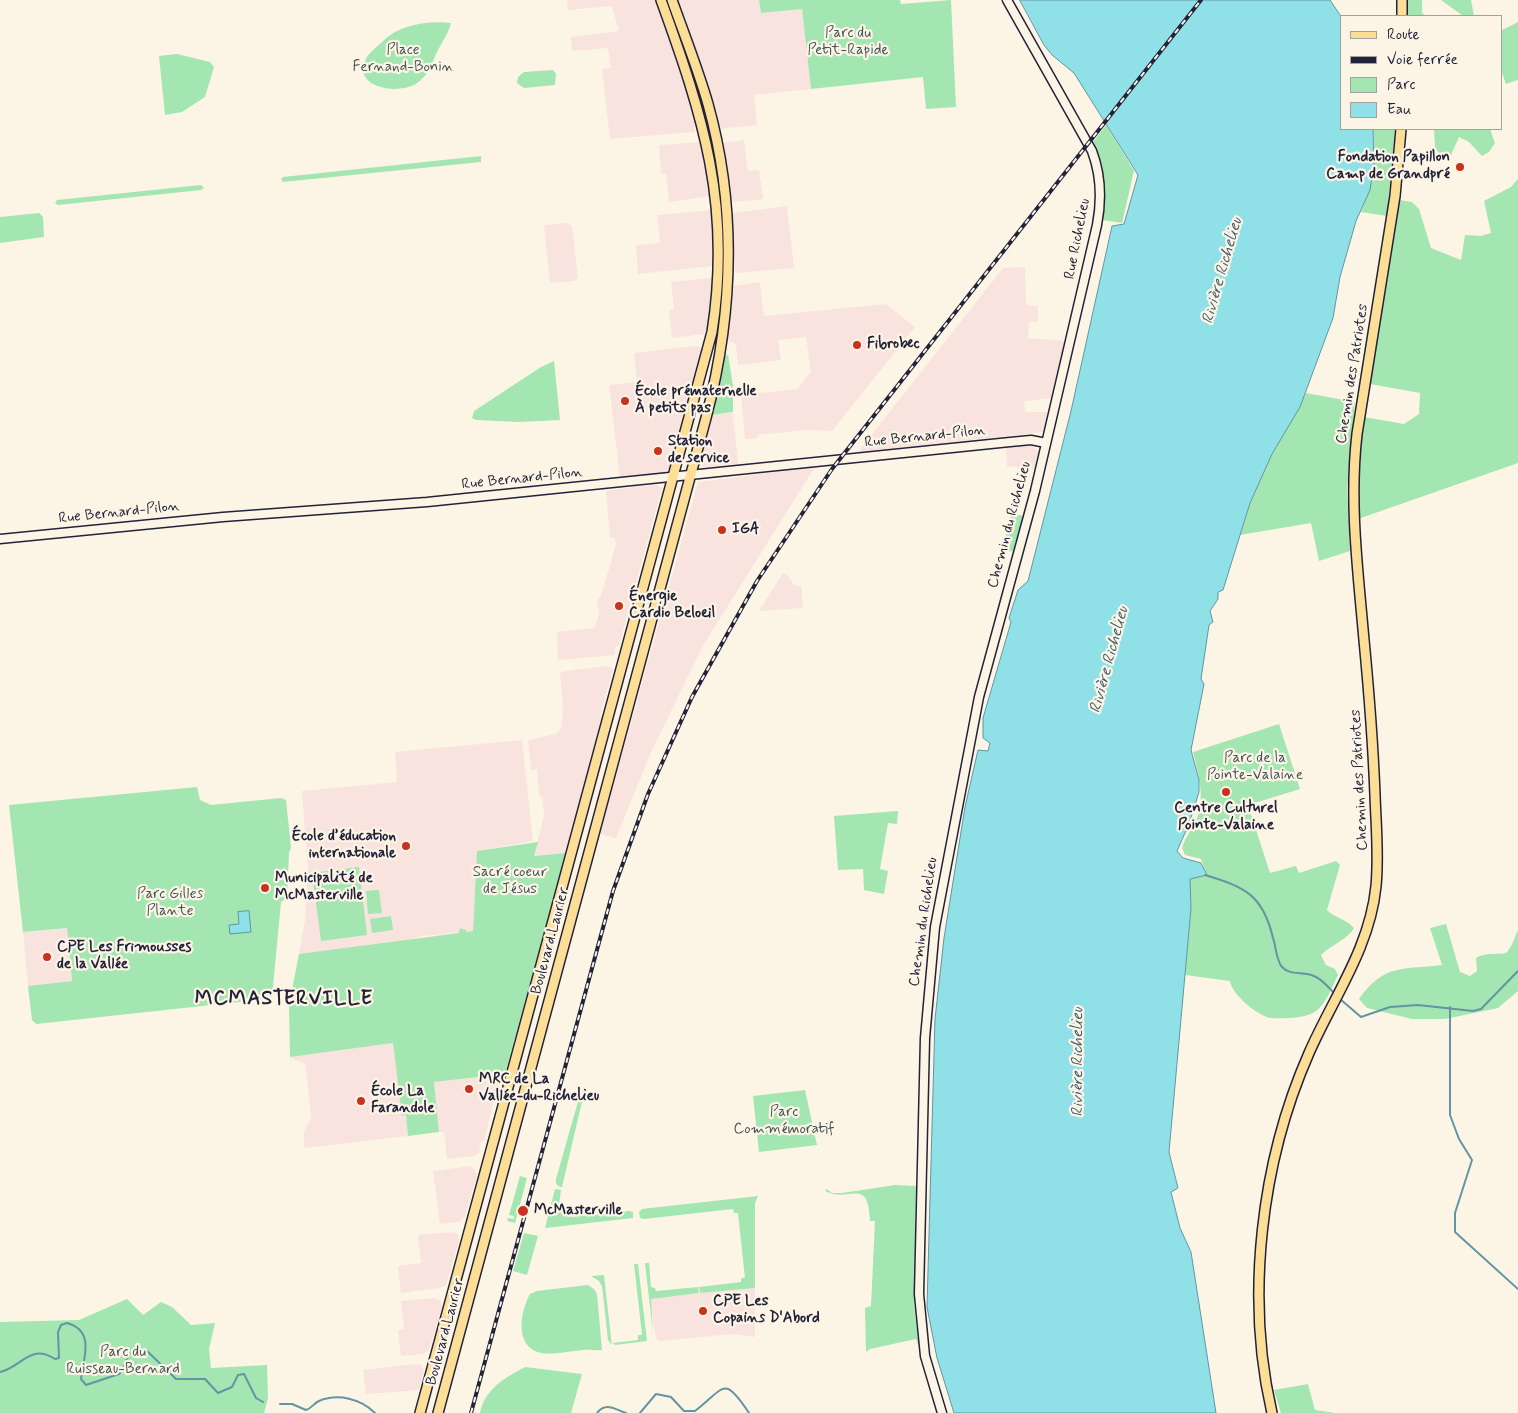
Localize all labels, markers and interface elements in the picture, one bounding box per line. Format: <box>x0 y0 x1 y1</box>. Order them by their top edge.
legend <box>1340 15 1503 130</box>
park label: Parc du Petit-Rapide <box>807 25 889 60</box>
text: Route <box>1387 25 1420 45</box>
park label: Place Fernand-Bonin <box>353 42 453 77</box>
text: Voie ferrée <box>1387 50 1458 70</box>
text: Parc <box>1387 75 1415 95</box>
text: Eau <box>1387 100 1411 120</box>
place label: Fondation Papillon Camp de Grandpré <box>1326 149 1450 184</box>
marker: Fondation Papillon Camp de Grandpré <box>1454 161 1466 173</box>
street label: Rue Richelieu <box>1061 197 1095 281</box>
water label: Rivière Richelieu <box>1199 216 1247 326</box>
street label: Chemin des Patriotes <box>1333 303 1373 445</box>
place label: Fibrobec <box>867 336 920 354</box>
marker: Fibrobec <box>851 339 863 351</box>
place label: École prématernelle À petits pas <box>635 383 757 418</box>
marker: École prématernelle À petits pas <box>619 395 631 407</box>
street label: Rue Bernard-Pilon <box>864 422 986 452</box>
place label: Station de service <box>668 433 729 468</box>
marker: Station de service <box>652 445 664 457</box>
street label: Chemin du Richelieu <box>984 460 1036 590</box>
street label: Rue Bernard-Pilon <box>461 464 583 494</box>
street label: Rue Bernard-Pilon <box>58 498 180 528</box>
place label: IGA <box>732 521 759 539</box>
marker: IGA <box>716 524 728 536</box>
place label: Énergie Cardio Beloeil <box>629 588 715 623</box>
marker: Énergie Cardio Beloeil <box>613 600 625 612</box>
water label: Rivière Richelieu <box>1087 605 1133 715</box>
street label: Chemin des Patriotes <box>1347 709 1373 851</box>
park label: Parc de la Pointe-Valaine <box>1207 750 1303 785</box>
marker: Centre Culturel Pointe-Valaine <box>1220 786 1232 798</box>
place label: Centre Culturel Pointe-Valaine <box>1174 800 1278 835</box>
place label: École d’éducation internationale <box>292 828 396 863</box>
marker: École d’éducation internationale <box>400 840 412 852</box>
street label: Chemin du Richelieu <box>906 856 942 988</box>
park label: Sacré coeur de Jésus <box>473 864 547 899</box>
place label: Municipalité de McMasterville <box>275 870 373 905</box>
marker: Municipalité de McMasterville <box>259 882 271 894</box>
street label: Boulevard Laurier <box>528 885 574 997</box>
park label: Parc Gilles Plante <box>137 886 203 921</box>
place label: CPE Les Frimousses de la Vallée <box>57 939 191 974</box>
marker: CPE Les Frimousses de la Vallée <box>41 951 53 963</box>
district label: MCMASTERVILLE <box>194 988 374 1012</box>
water label: Rivière Richelieu <box>1069 1007 1089 1117</box>
place label: MRC de La Vallée-du-Richelieu <box>479 1071 599 1106</box>
place label: École La Farandole <box>371 1083 435 1118</box>
marker: MRC de La Vallée-du-Richelieu <box>463 1083 475 1095</box>
marker: École La Farandole <box>355 1095 367 1107</box>
park label: Parc Commémoratif <box>734 1104 834 1139</box>
place label: McMasterville <box>534 1202 623 1220</box>
marker: McMasterville <box>516 1204 530 1218</box>
street label: Boulevard Laurier <box>423 1276 469 1388</box>
place label: CPE Les Copains D'Abord <box>713 1293 820 1328</box>
marker: CPE Les Copains D'Abord <box>697 1305 709 1317</box>
park label: Parc du Ruisseau-Bernard <box>66 1344 180 1379</box>

